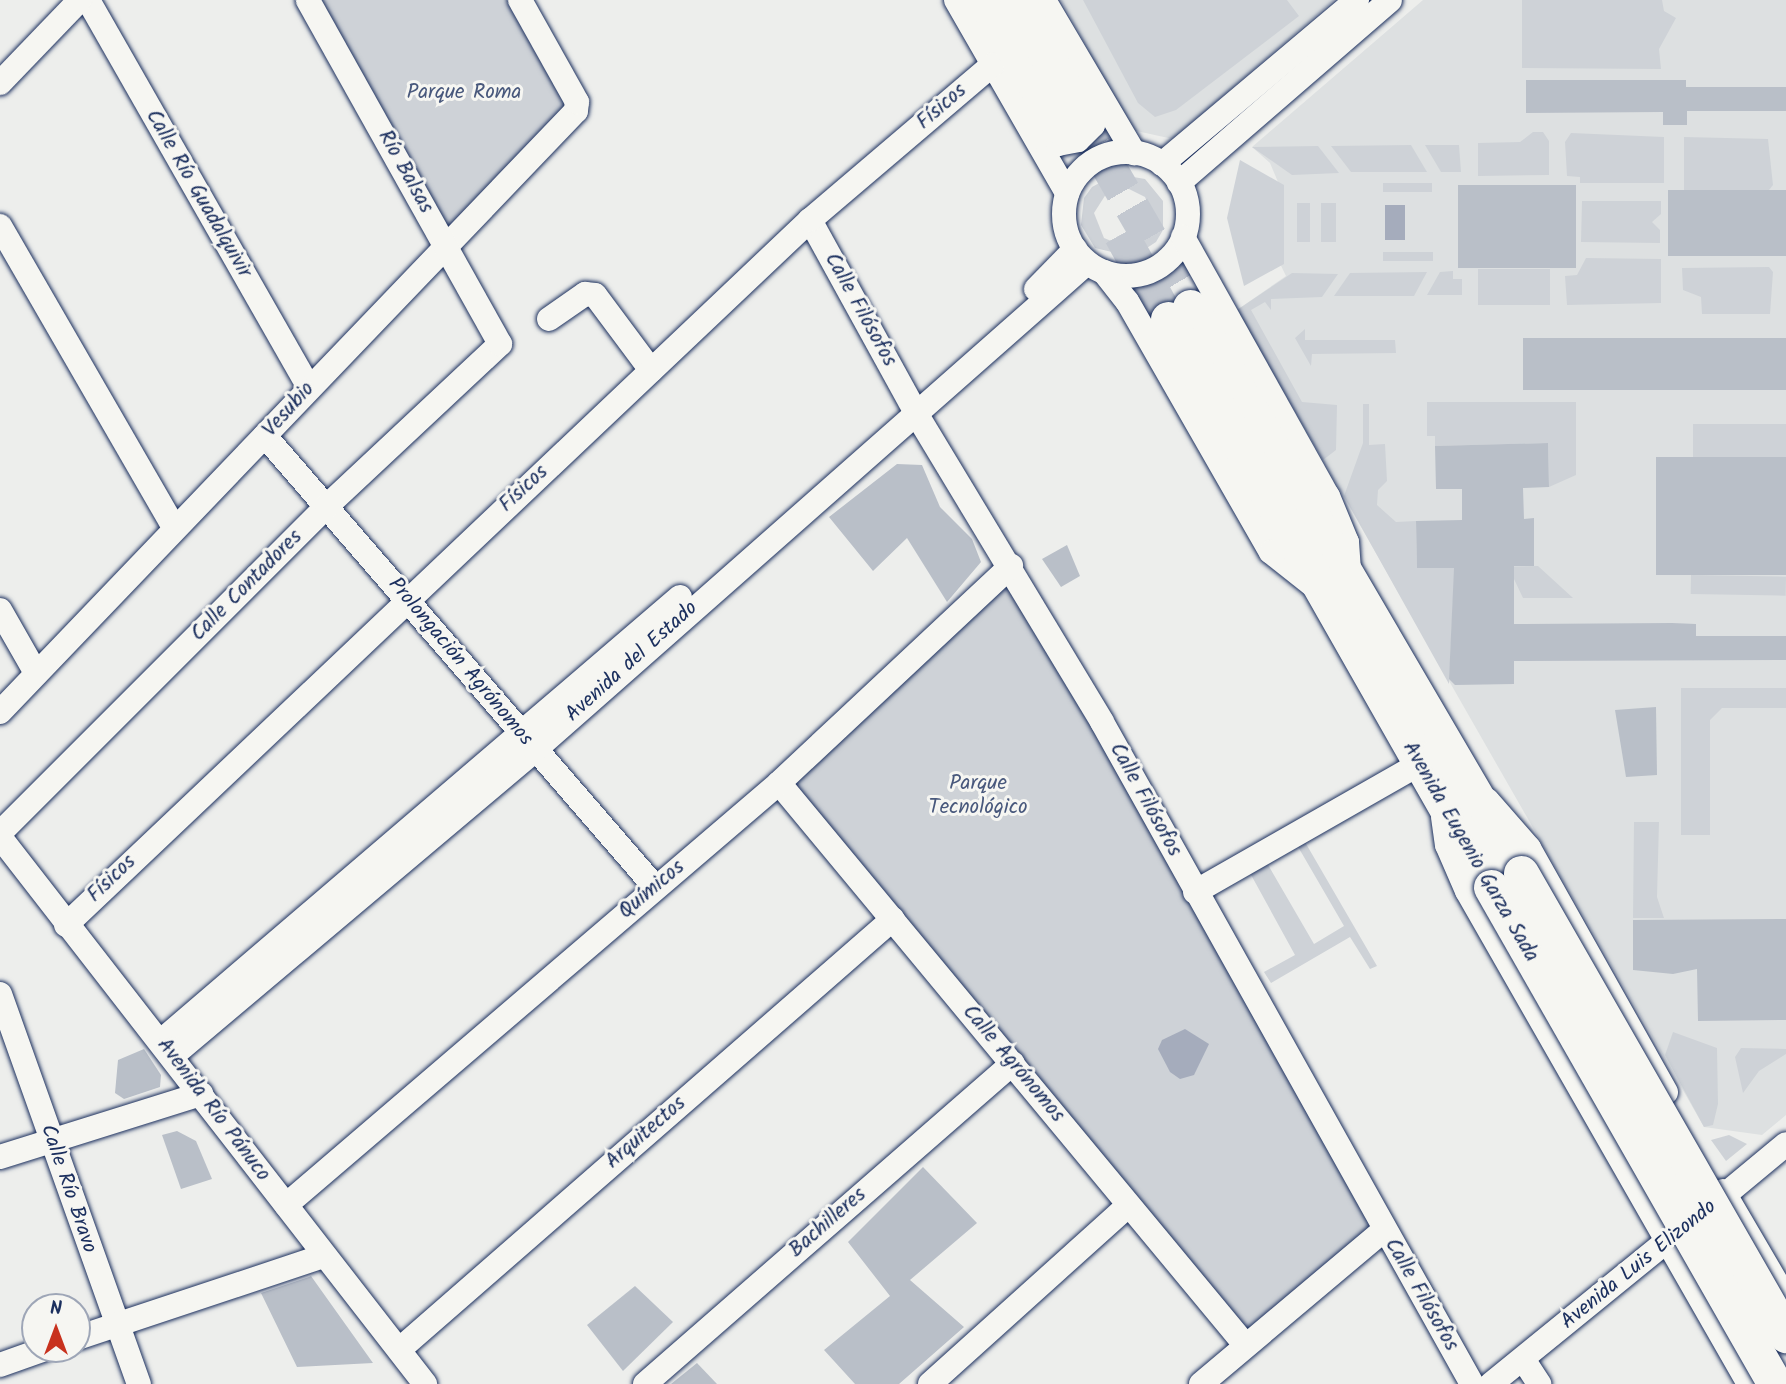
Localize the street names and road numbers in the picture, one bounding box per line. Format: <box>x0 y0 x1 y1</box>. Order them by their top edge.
street label: Físicos <box>912 79 972 135</box>
street label: Calle Río Guadalquivir <box>140 105 256 283</box>
street label: Río Balsas <box>372 126 438 218</box>
street label: Calle Filósofos <box>818 249 902 371</box>
street label: Vesubio <box>258 377 320 443</box>
street label: Físicos <box>494 460 554 518</box>
street label: Calle Contadores <box>186 525 308 647</box>
street label: Prolongación Agrónomos <box>382 573 538 751</box>
street label: Avenida del Estado <box>561 596 703 728</box>
street label: Avenida Eugenio Garza Sada <box>1396 737 1544 967</box>
street label: Calle Filósofos <box>1103 739 1187 861</box>
street label: Físicos <box>82 850 142 908</box>
street label: Químicos <box>614 855 690 925</box>
street label: Calle Agrónomos <box>957 1000 1069 1128</box>
street label: Avenida Río Pánuco <box>151 1033 275 1187</box>
street label: Arquitectos <box>601 1091 691 1175</box>
street label: Calle Río Bravo <box>34 1121 102 1257</box>
street label: Bachilleres <box>784 1183 872 1263</box>
street label: Avenida Luis Elizondo <box>1556 1195 1722 1335</box>
street label: Calle Filósofos <box>1379 1234 1463 1356</box>

